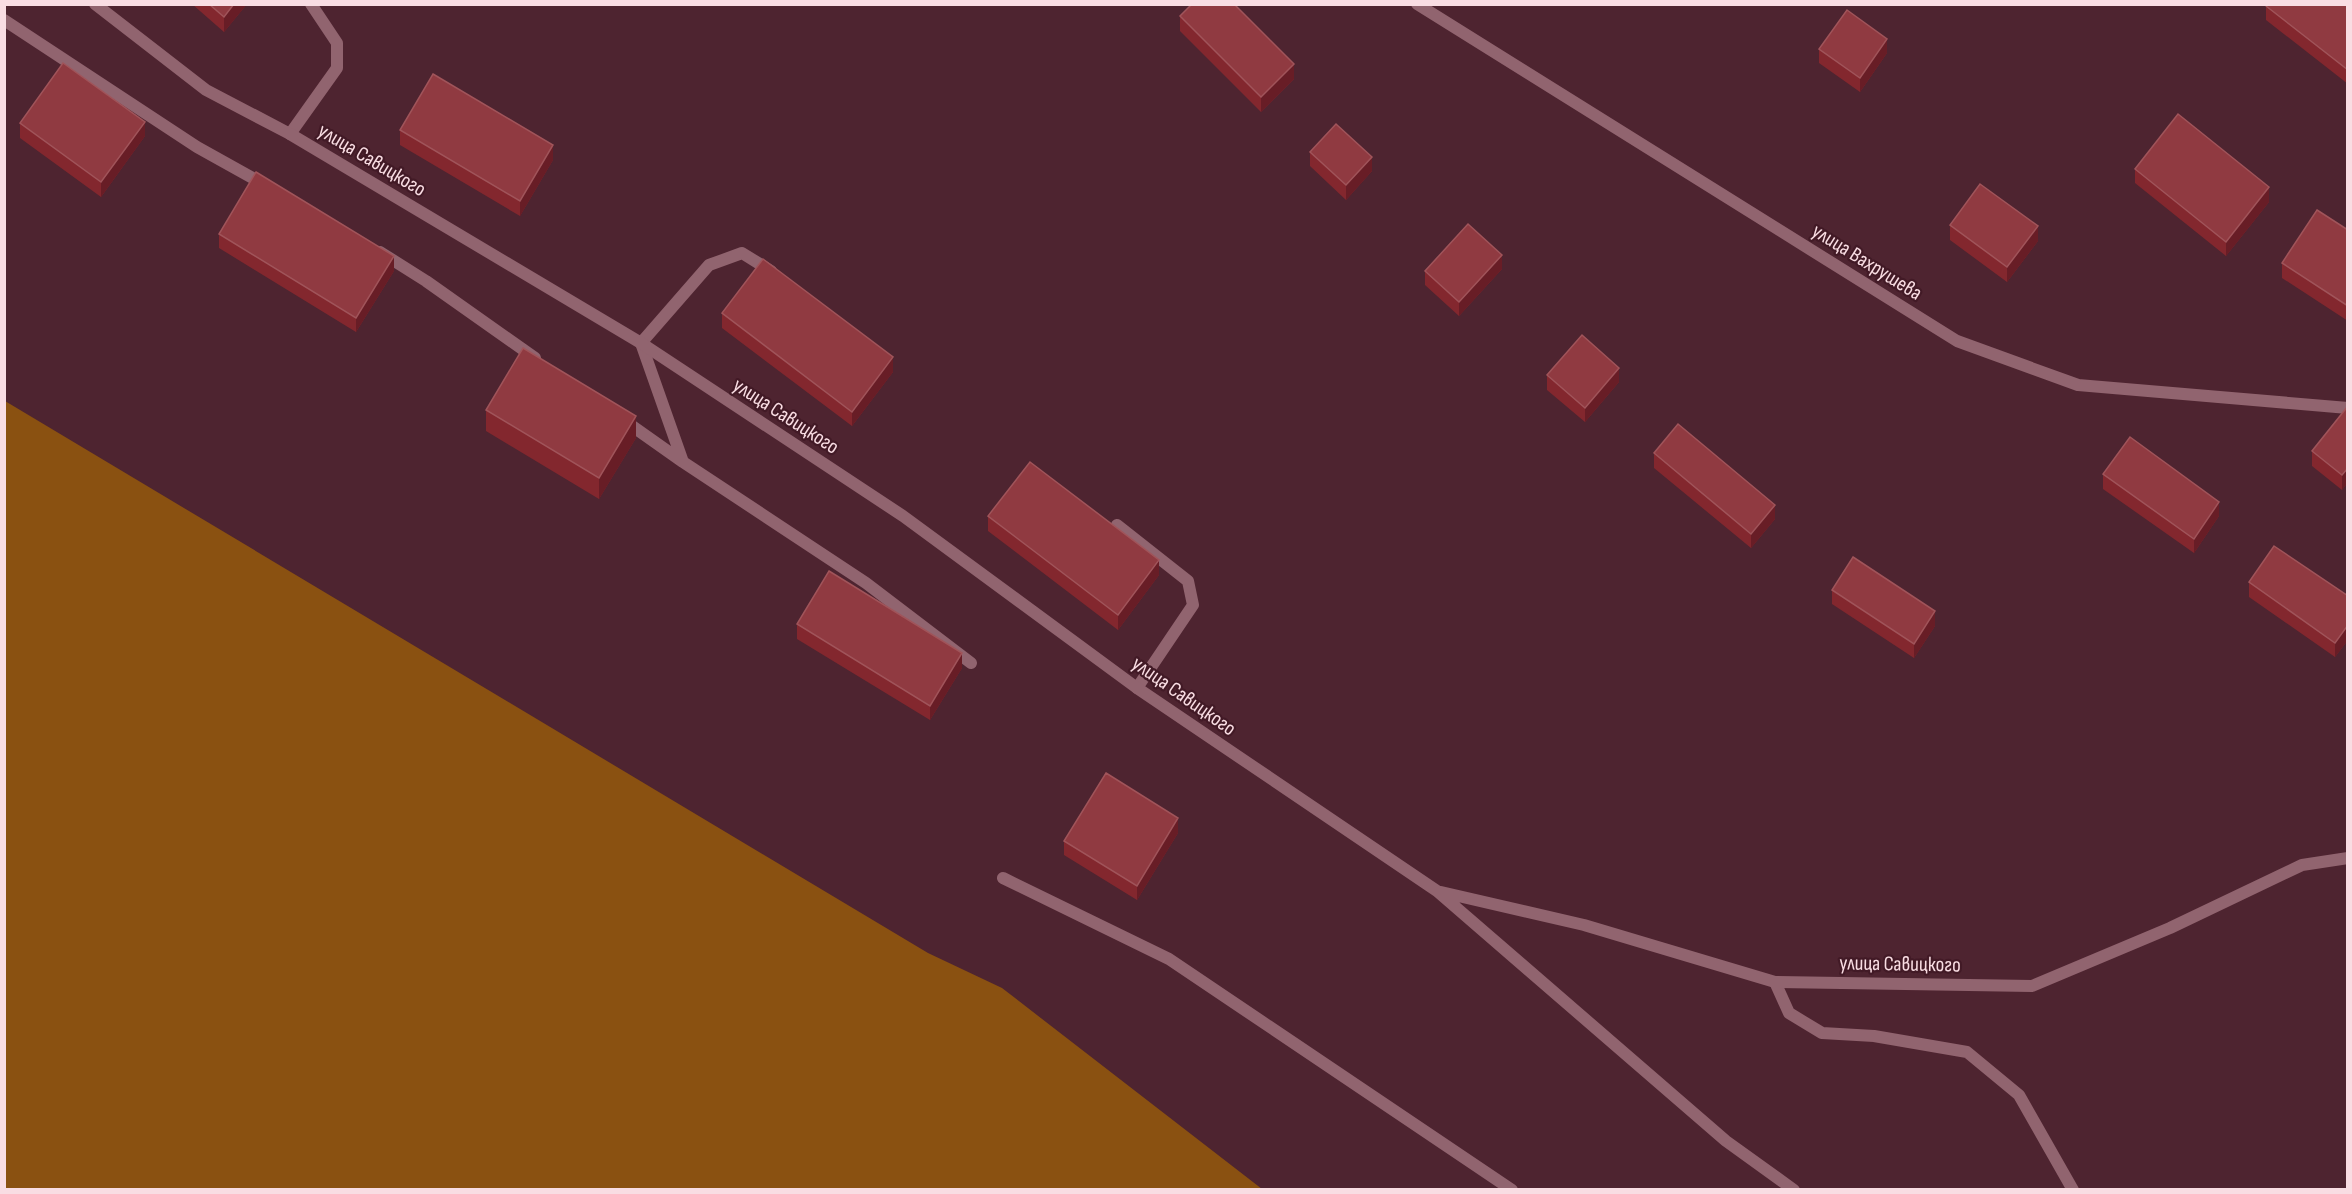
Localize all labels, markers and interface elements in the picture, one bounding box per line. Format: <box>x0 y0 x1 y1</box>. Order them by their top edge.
street label: улица Савицкого <box>314 118 430 202</box>
street label: улица Вахрушева <box>1807 218 1927 306</box>
street label: улица Савицкого <box>728 372 844 460</box>
street label: улица Савицкого <box>1127 651 1241 741</box>
street label: улица Савицкого <box>1839 950 1961 978</box>

